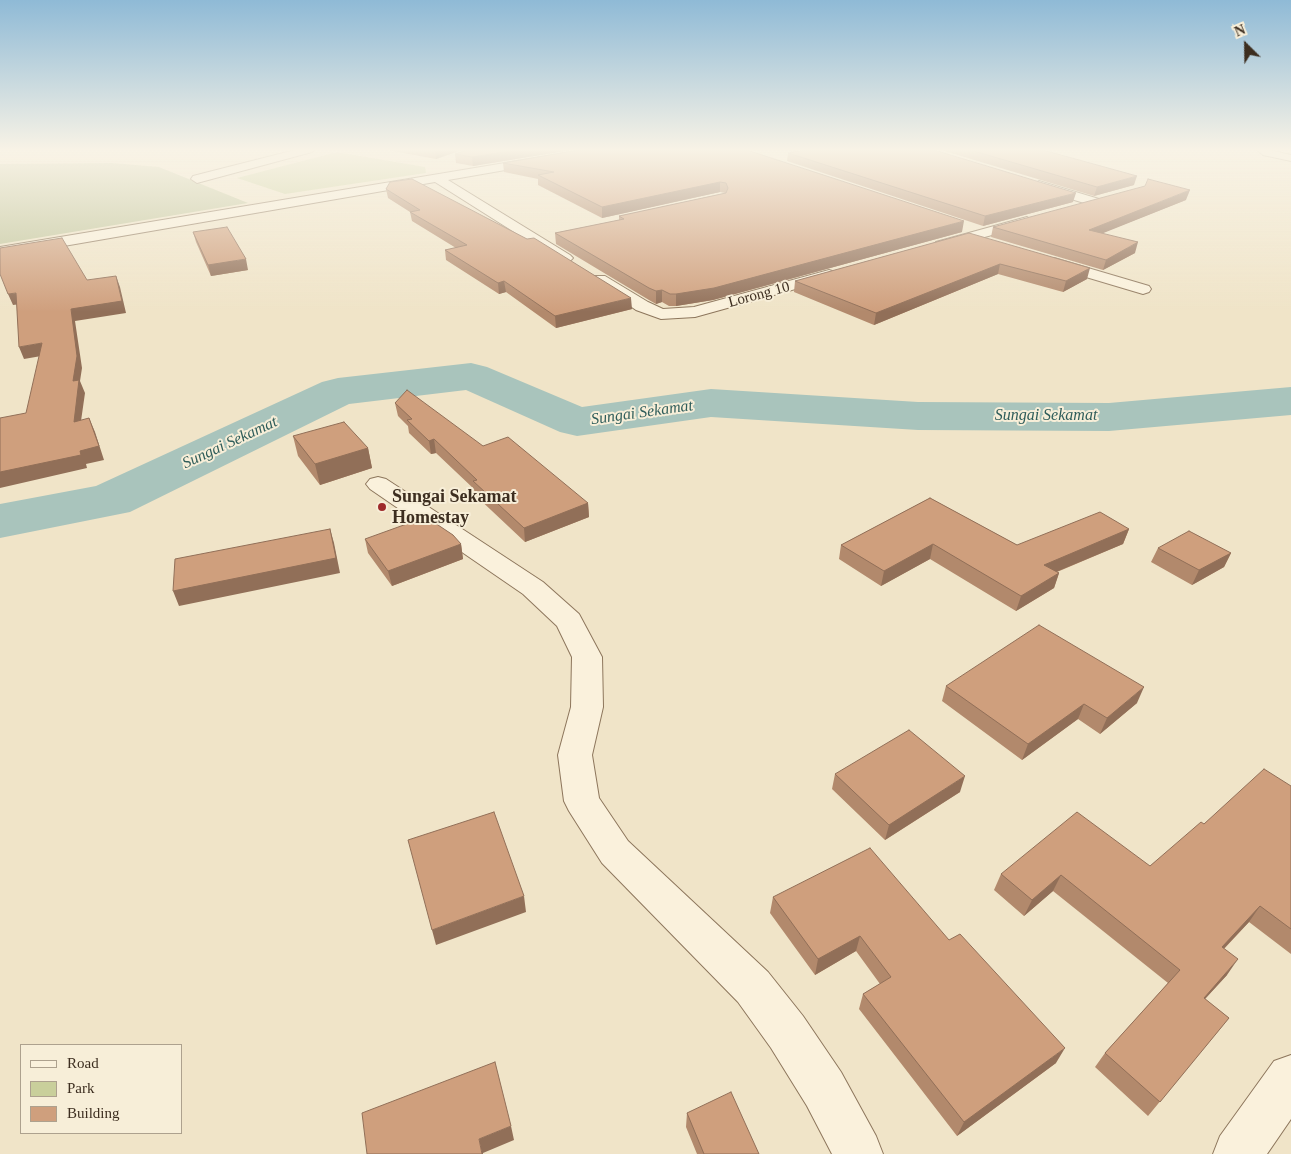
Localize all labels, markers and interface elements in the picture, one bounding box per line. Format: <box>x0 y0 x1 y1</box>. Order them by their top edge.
north arrow <box>1221 20 1271 70</box>
text: N <box>1232 22 1248 40</box>
street label: Lorong 10 <box>726 278 792 312</box>
water label: Sungai Sekamat <box>590 396 694 430</box>
water label: Sungai Sekamat <box>995 406 1097 426</box>
water label: Sungai Sekamat <box>179 413 281 473</box>
place label: Sungai Sekamat Homestay <box>392 486 517 528</box>
marker: Sungai Sekamat Homestay <box>376 501 388 513</box>
legend <box>20 1044 182 1134</box>
text: Road <box>67 1055 99 1071</box>
text: Park <box>67 1080 95 1096</box>
text: Building <box>67 1105 120 1121</box>

